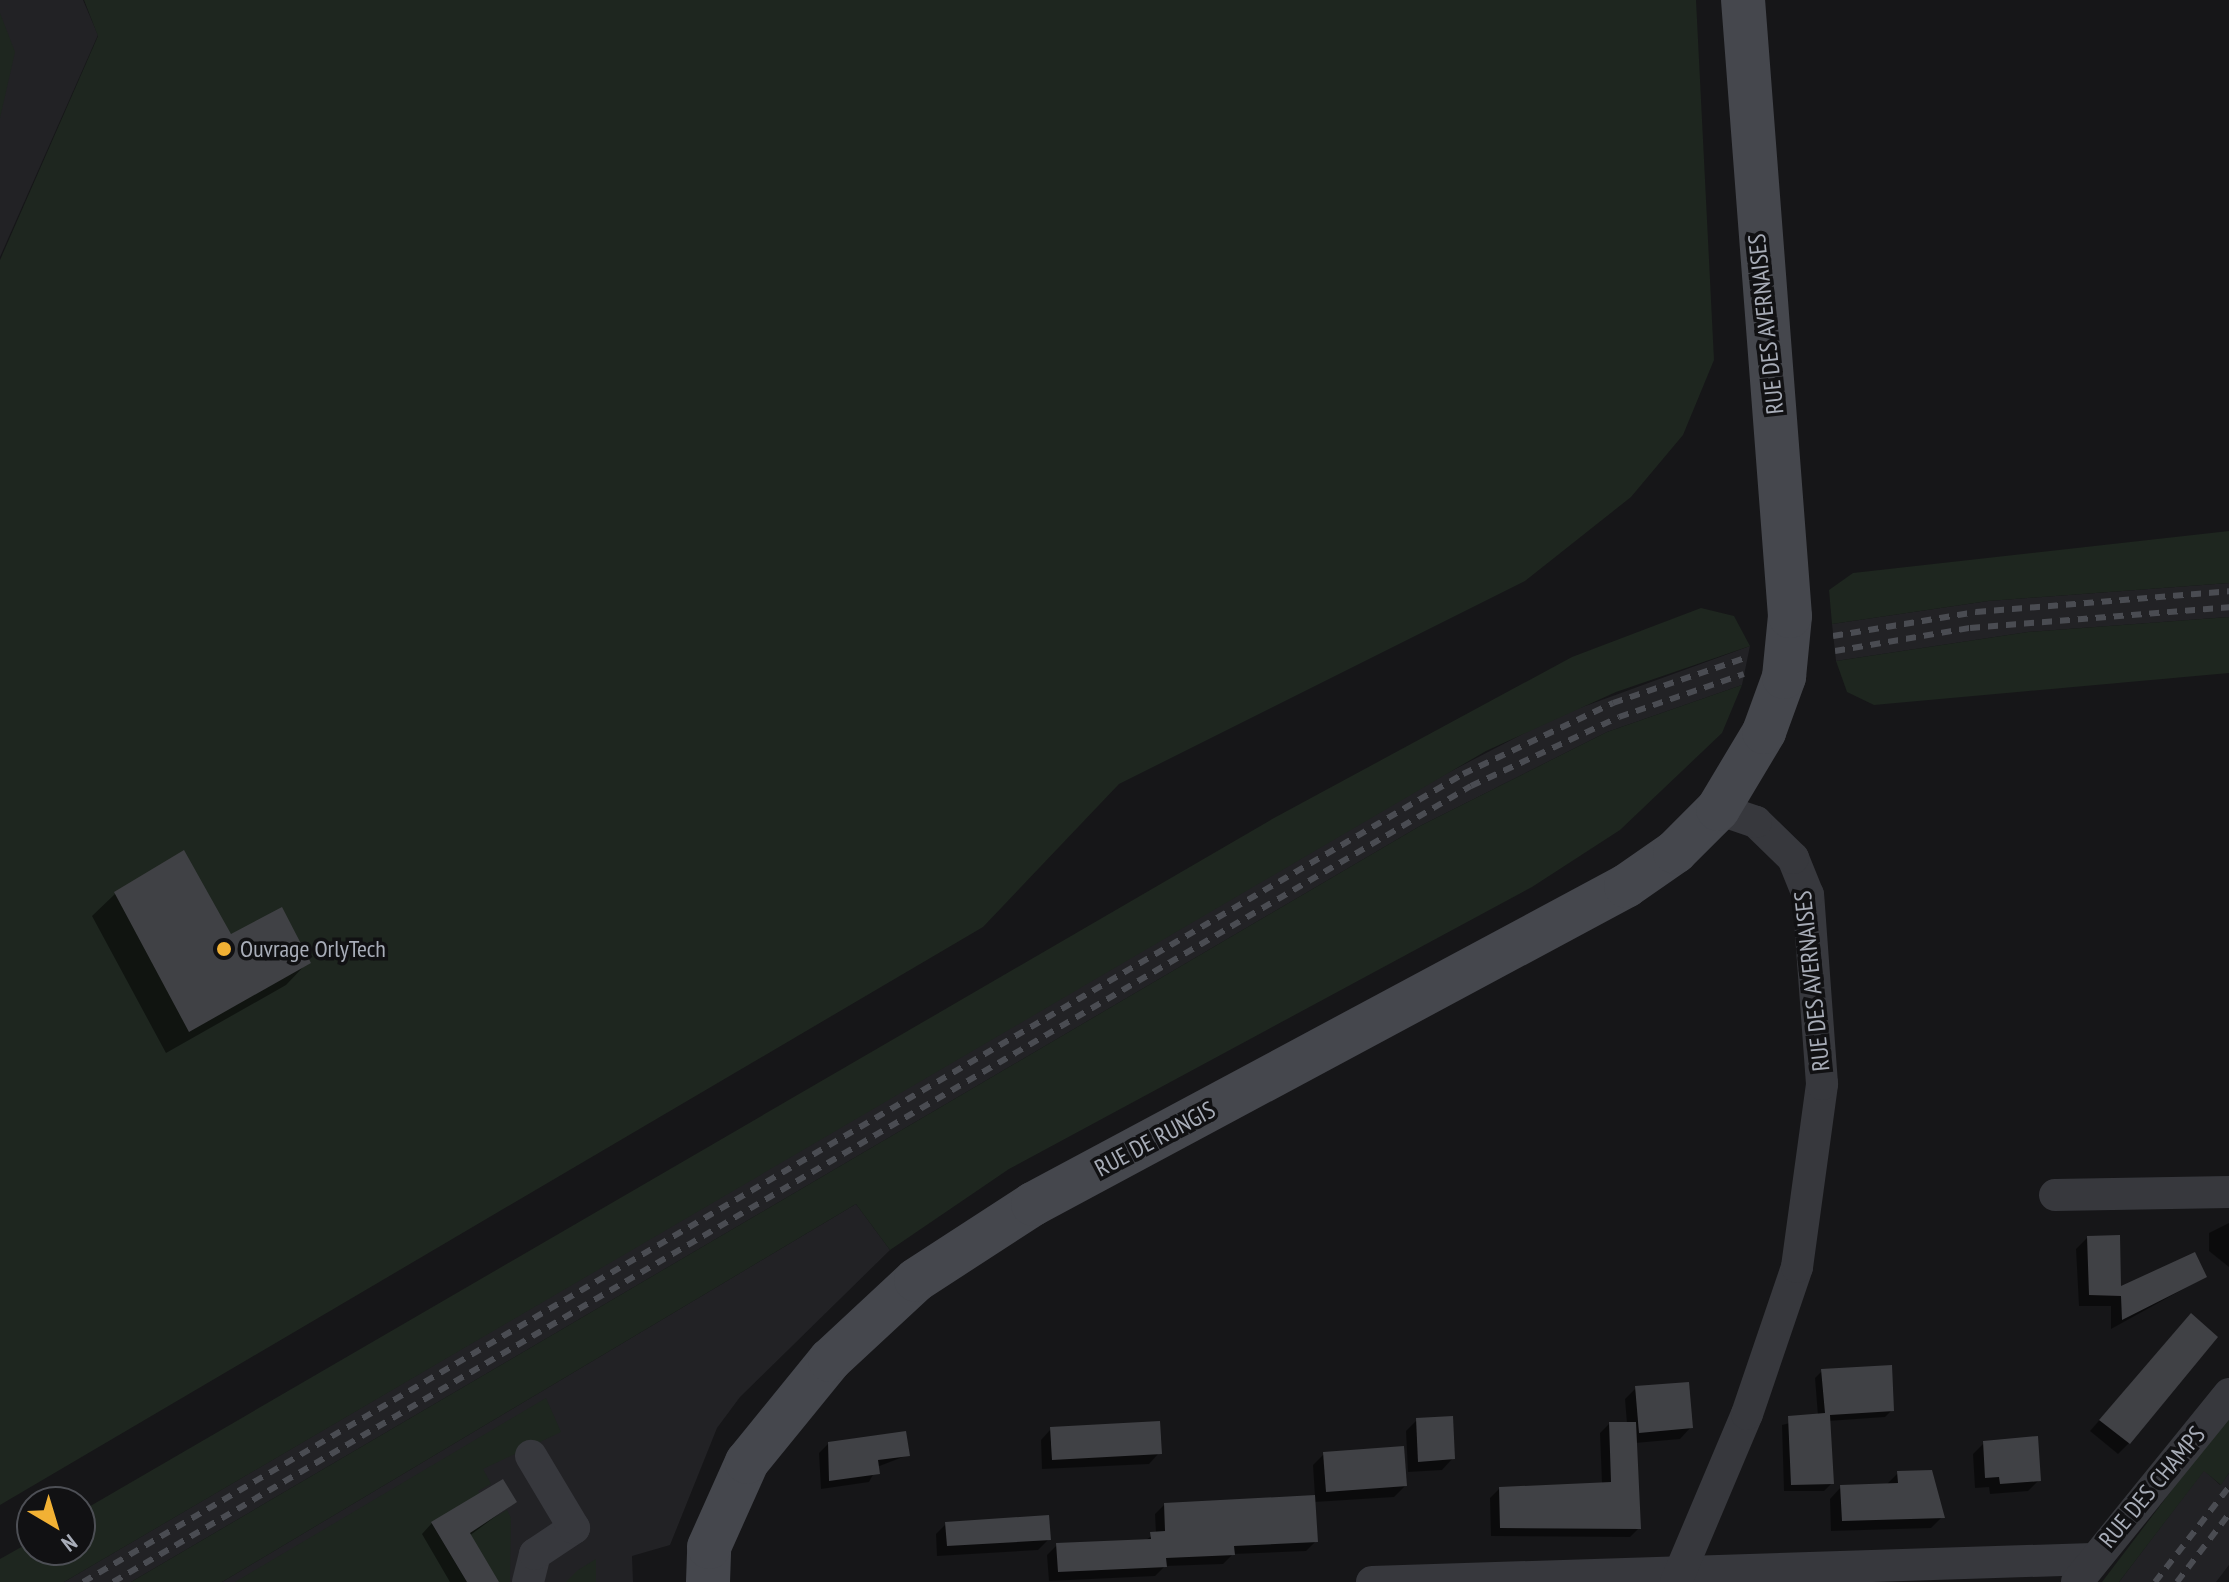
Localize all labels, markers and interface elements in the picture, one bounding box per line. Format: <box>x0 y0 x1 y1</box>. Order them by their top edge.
street label: RUE DES AVERNAISES <box>1742 232 1790 416</box>
street label: RUE DES AVERNAISES <box>1788 889 1836 1073</box>
place label: Ouvrage OrlyTech <box>240 935 386 963</box>
marker: Ouvrage OrlyTech <box>215 940 233 958</box>
street label: RUE DE RUNGIS <box>1090 1095 1220 1183</box>
street label: RUE DES CHAMPS <box>2093 1421 2211 1553</box>
north arrow <box>16 1486 96 1566</box>
text: N <box>56 1529 83 1558</box>

